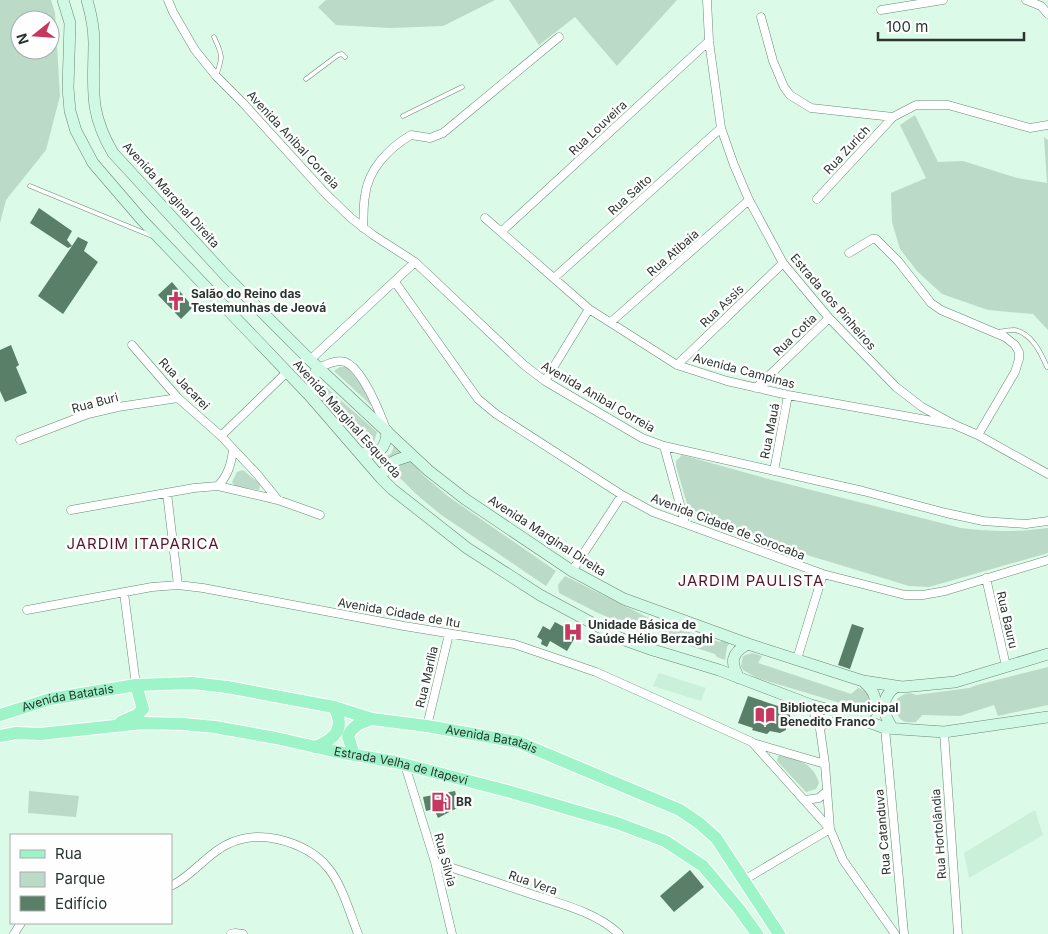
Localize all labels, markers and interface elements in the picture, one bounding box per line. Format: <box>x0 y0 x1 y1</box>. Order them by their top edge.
north arrow <box>10 10 60 60</box>
scale bar <box>878 10 1024 42</box>
text: 100 m <box>886 17 928 36</box>
text: N <box>12 31 32 47</box>
street label: Avenida Anibal Correia <box>244 87 343 192</box>
street label: Rua Louveira <box>566 97 630 158</box>
street label: Rua Zurich <box>820 122 873 177</box>
street label: Avenida Marginal Direita <box>120 139 223 251</box>
street label: Rua Salto <box>605 171 655 218</box>
street label: Rua Atibaia <box>644 226 702 279</box>
street label: Estrada dos Pinheiros <box>787 250 879 353</box>
street label: Rua Assis <box>697 281 747 330</box>
place label: Salão do Reino das Testemunhas de Jeová <box>191 286 326 315</box>
church icon: Salão do Reino das Testemunhas de Jeová <box>165 290 187 312</box>
street label: Rua Cotia <box>770 310 819 359</box>
street label: Avenida Campinas <box>692 350 797 391</box>
street label: Rua Jacarei <box>156 355 213 413</box>
street label: Avenida Marginal Esquerda <box>290 356 404 481</box>
street label: Avenida Anibal Correia <box>539 358 658 435</box>
street label: Rua Buri <box>70 389 120 416</box>
street label: Rua Mauá <box>757 402 782 460</box>
street label: Avenida Cidade de Sorocaba <box>649 490 807 563</box>
street label: Avenida Marginal Direita <box>486 492 609 579</box>
district label: JARDIM ITAPARICA <box>66 534 220 553</box>
district label: JARDIM PAULISTA <box>678 571 824 590</box>
street label: Rua Bauru <box>994 590 1021 650</box>
street label: Avenida Cidade de Itu <box>337 594 461 631</box>
place label: Unidade Básica de Saúde Hélio Berzaghi <box>588 617 713 646</box>
hospital icon: Unidade Básica de Saúde Hélio Berzaghi <box>562 621 584 643</box>
street label: Rua Marília <box>412 645 441 709</box>
street label: Avenida Batatais <box>20 681 115 715</box>
place label: Biblioteca Municipal Benedito Franco <box>780 700 899 729</box>
library icon: Biblioteca Municipal Benedito Franco <box>754 704 776 726</box>
street label: Avenida Batatais <box>445 721 540 756</box>
street label: Estrada Velha de Itapevi <box>333 743 470 788</box>
street label: Rua Catanduva <box>871 788 894 876</box>
street label: Rua Hortolândia <box>928 788 949 880</box>
fuel station icon: BR <box>430 791 452 813</box>
place label: BR <box>456 794 472 809</box>
street label: Rua Silvia <box>431 831 460 888</box>
legend <box>10 834 172 924</box>
text: Rua <box>55 844 82 863</box>
street label: Rua Vera <box>507 867 560 898</box>
text: Parque <box>55 869 105 888</box>
text: Edifício <box>55 894 107 913</box>

